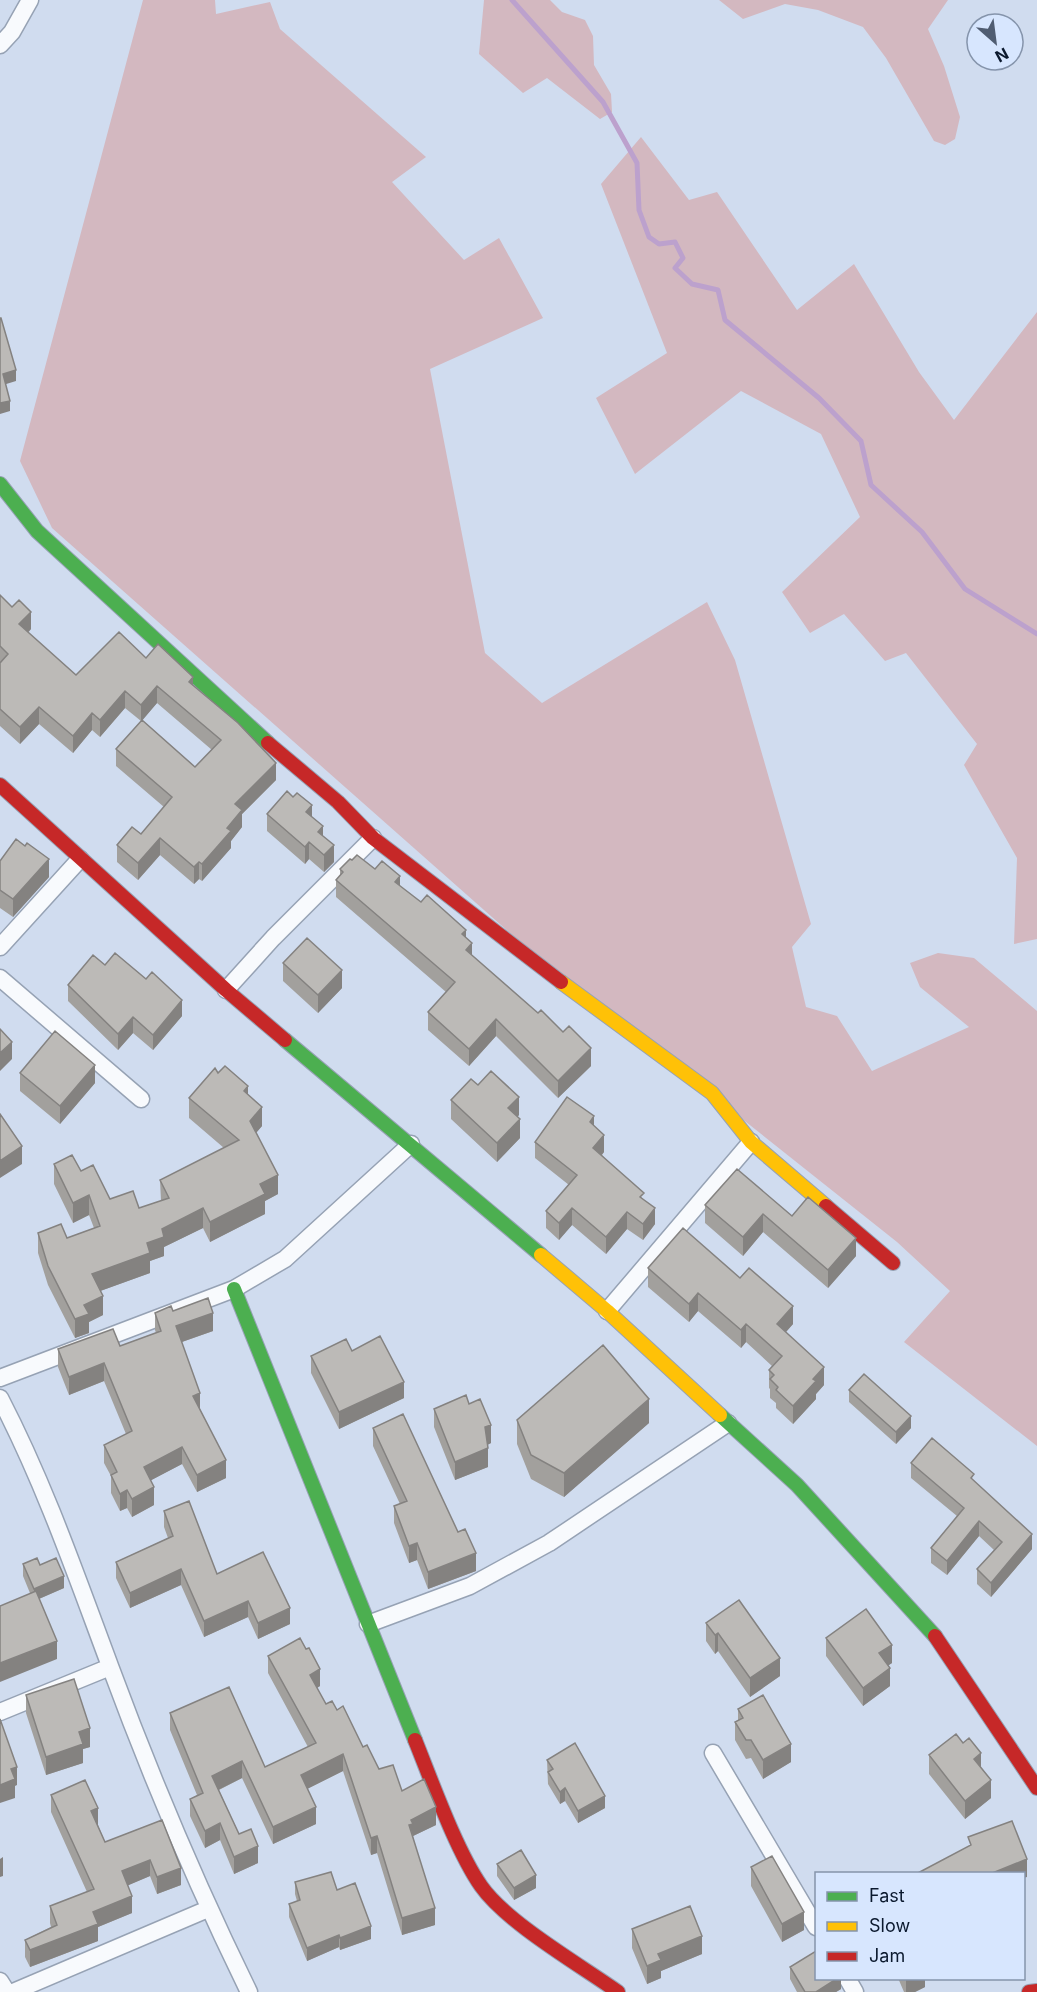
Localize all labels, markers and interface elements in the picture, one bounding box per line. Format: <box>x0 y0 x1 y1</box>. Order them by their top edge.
north arrow <box>965 12 1025 72</box>
text: N <box>992 44 1012 67</box>
legend <box>815 1872 1025 1980</box>
text: Fast <box>869 1885 905 1906</box>
text: Slow <box>869 1915 910 1936</box>
text: Jam <box>869 1945 905 1966</box>

